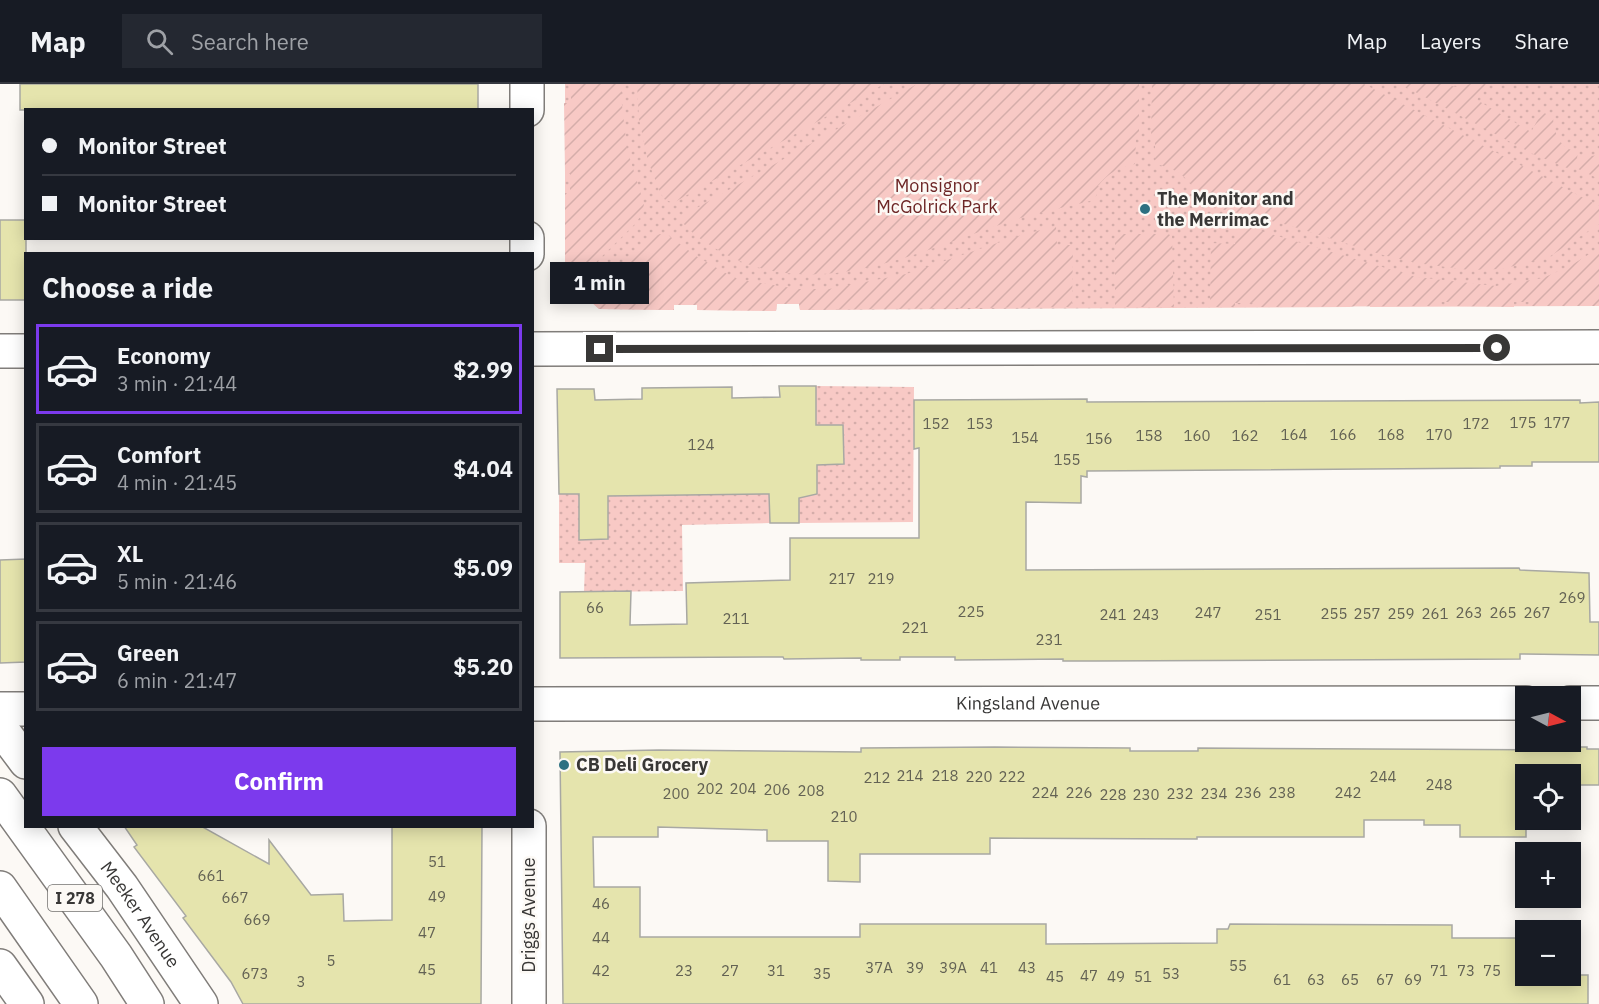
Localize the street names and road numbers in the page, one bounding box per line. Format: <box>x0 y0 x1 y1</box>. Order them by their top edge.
street label: Kingsland Avenue <box>956 691 1100 715</box>
street label: Meeker Avenue <box>95 857 185 972</box>
street label: Driggs Avenue <box>517 857 540 973</box>
road number: I 278 <box>48 885 102 911</box>

